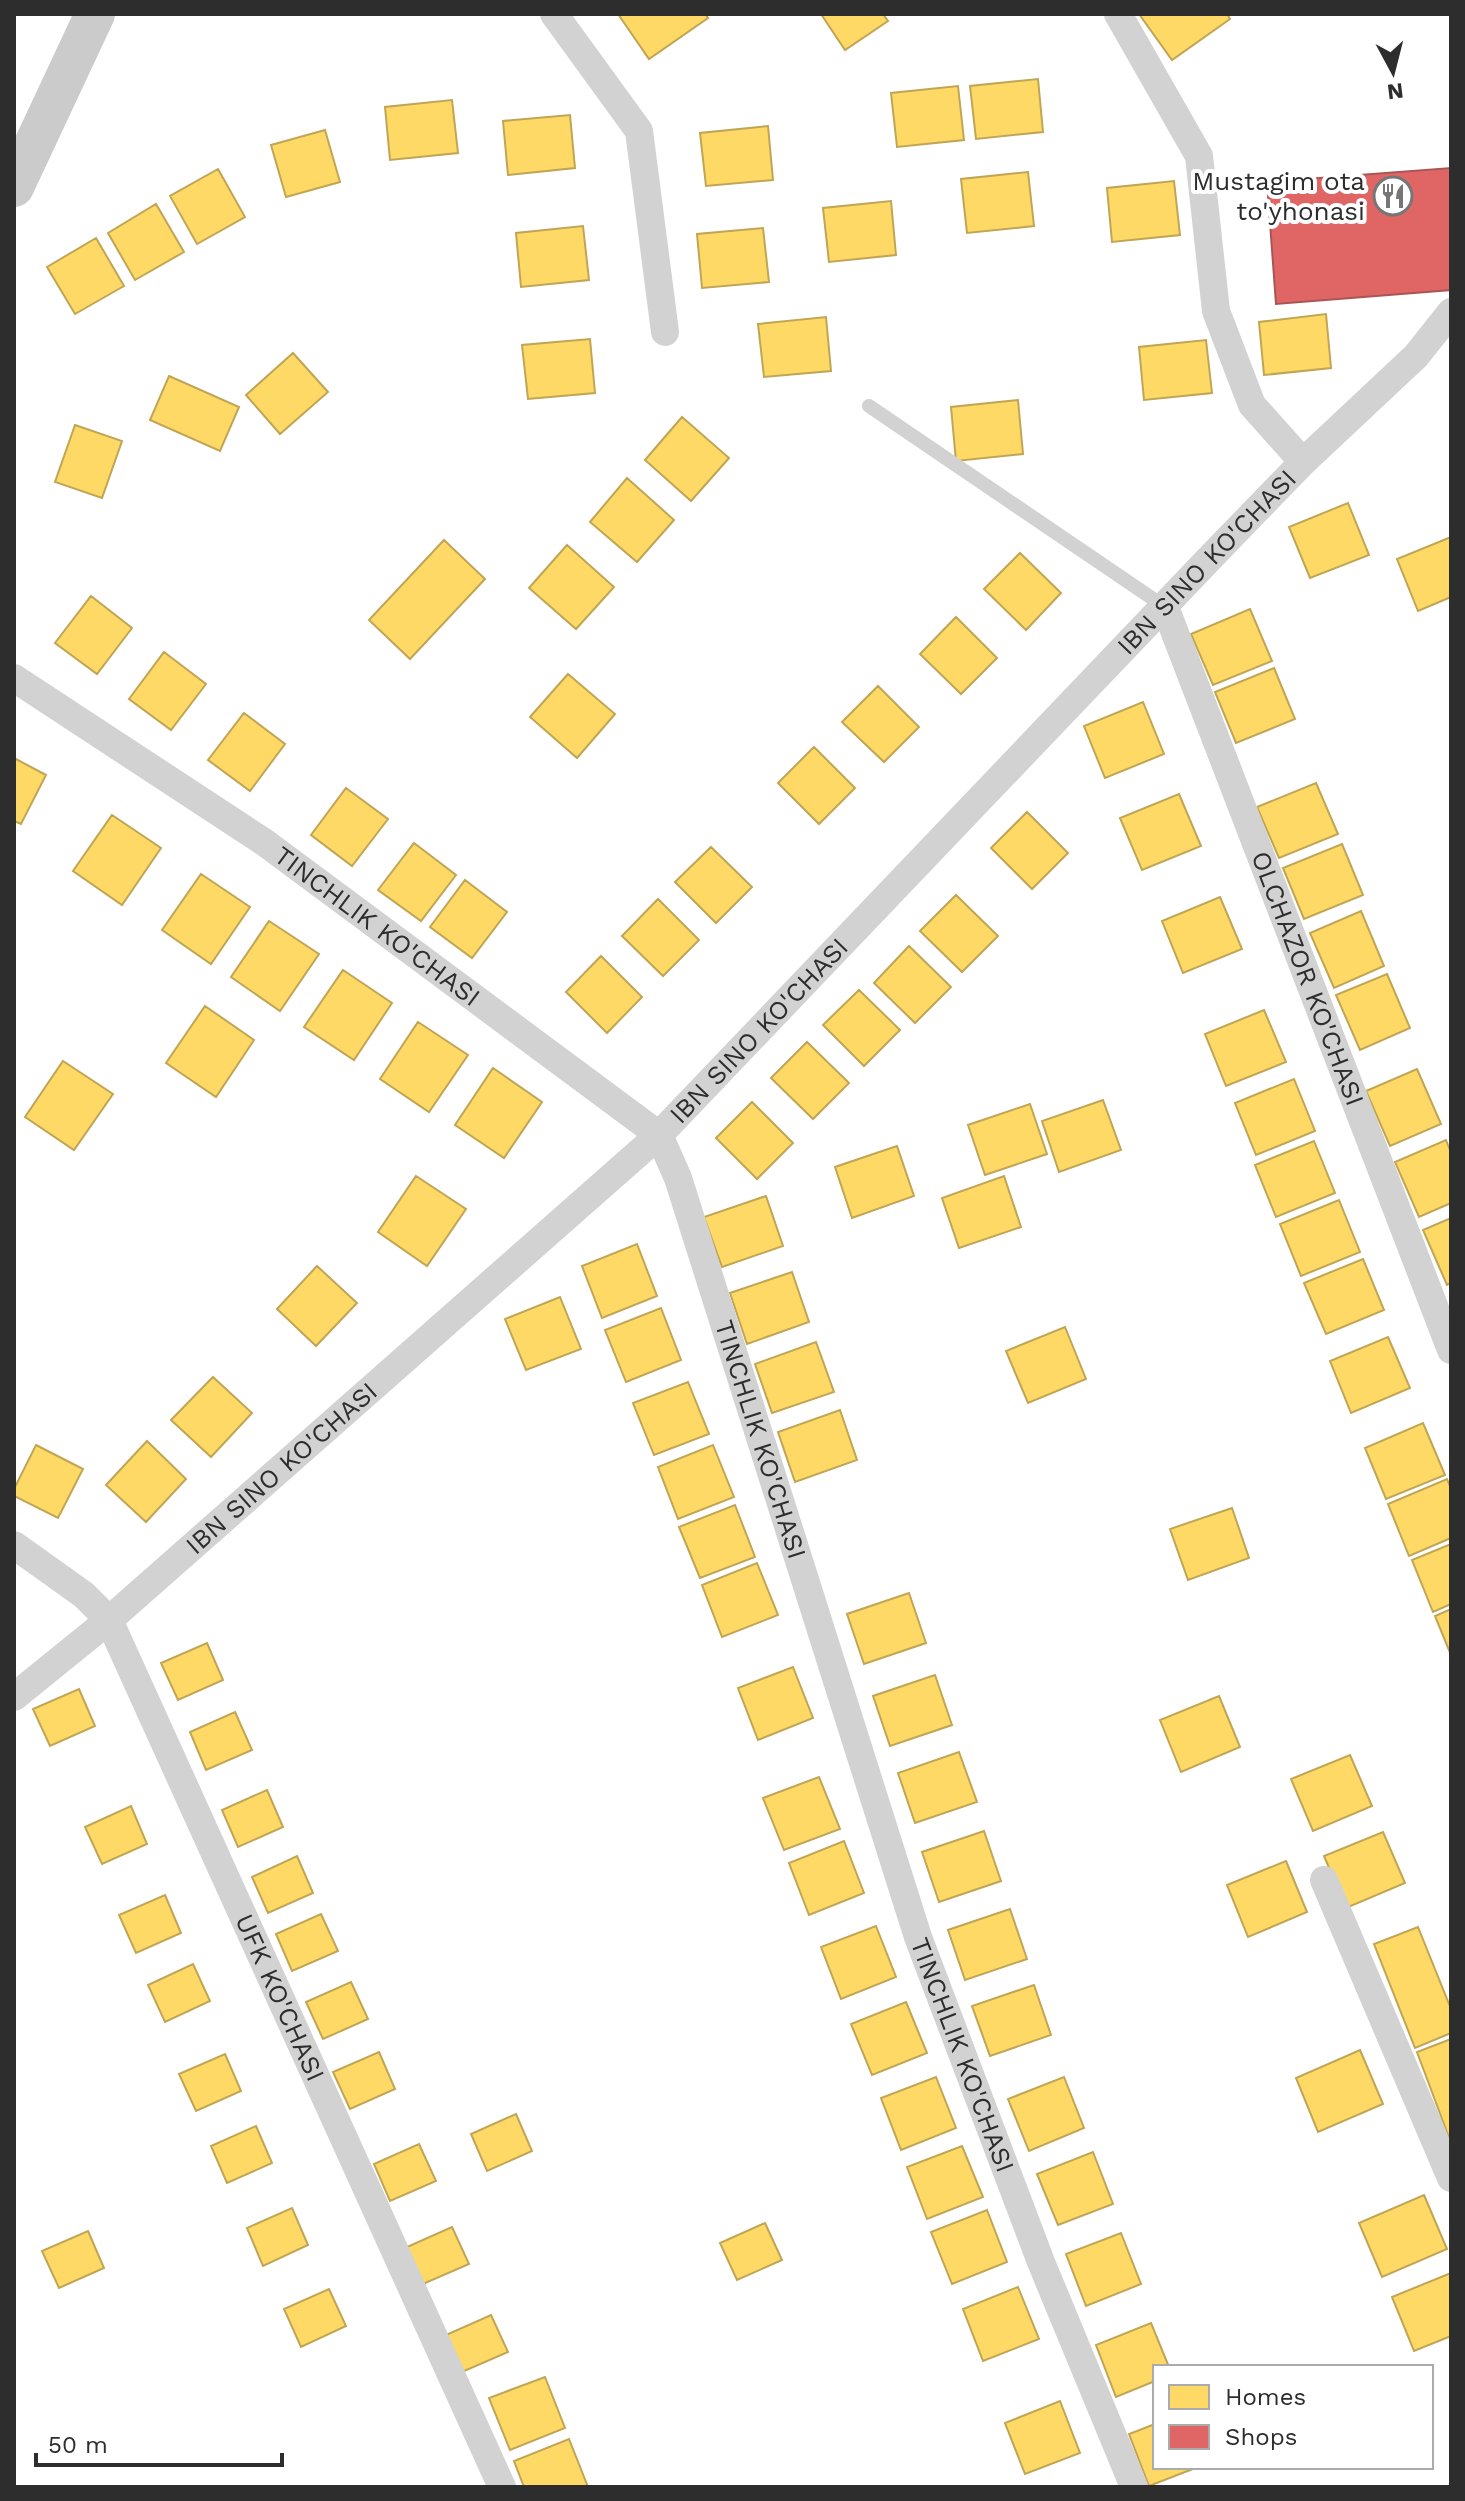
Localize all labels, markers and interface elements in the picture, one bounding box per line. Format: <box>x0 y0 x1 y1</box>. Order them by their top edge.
north arrow <box>1353 32 1433 112</box>
text: N <box>1386 78 1405 105</box>
place label: Mustagim ota to'yhonasi <box>1192 166 1365 226</box>
restaurant icon: Mustagim ota to'yhonasi <box>1372 175 1414 217</box>
street label: IBN SINO KO'CHASI <box>1111 464 1302 661</box>
street label: TINCHLIK KO'CHASI <box>269 840 486 1012</box>
street label: OLCHAZOR KO'CHASI <box>1245 847 1371 1110</box>
street label: IBN SINO KO'CHASI <box>663 932 854 1129</box>
street label: TINCHLIK KO'CHASI <box>709 1316 812 1562</box>
street label: IBN SINO KO'CHASI <box>180 1376 383 1560</box>
street label: UFK KO'CHASI <box>229 1909 331 2086</box>
street label: TINCHLIK KO'CHASI <box>905 1934 1021 2176</box>
legend <box>1153 2365 1433 2469</box>
text: Homes <box>1225 2383 1306 2411</box>
scale bar <box>36 2417 282 2467</box>
text: Shops <box>1225 2423 1297 2451</box>
text: 50 m <box>48 2431 108 2459</box>

